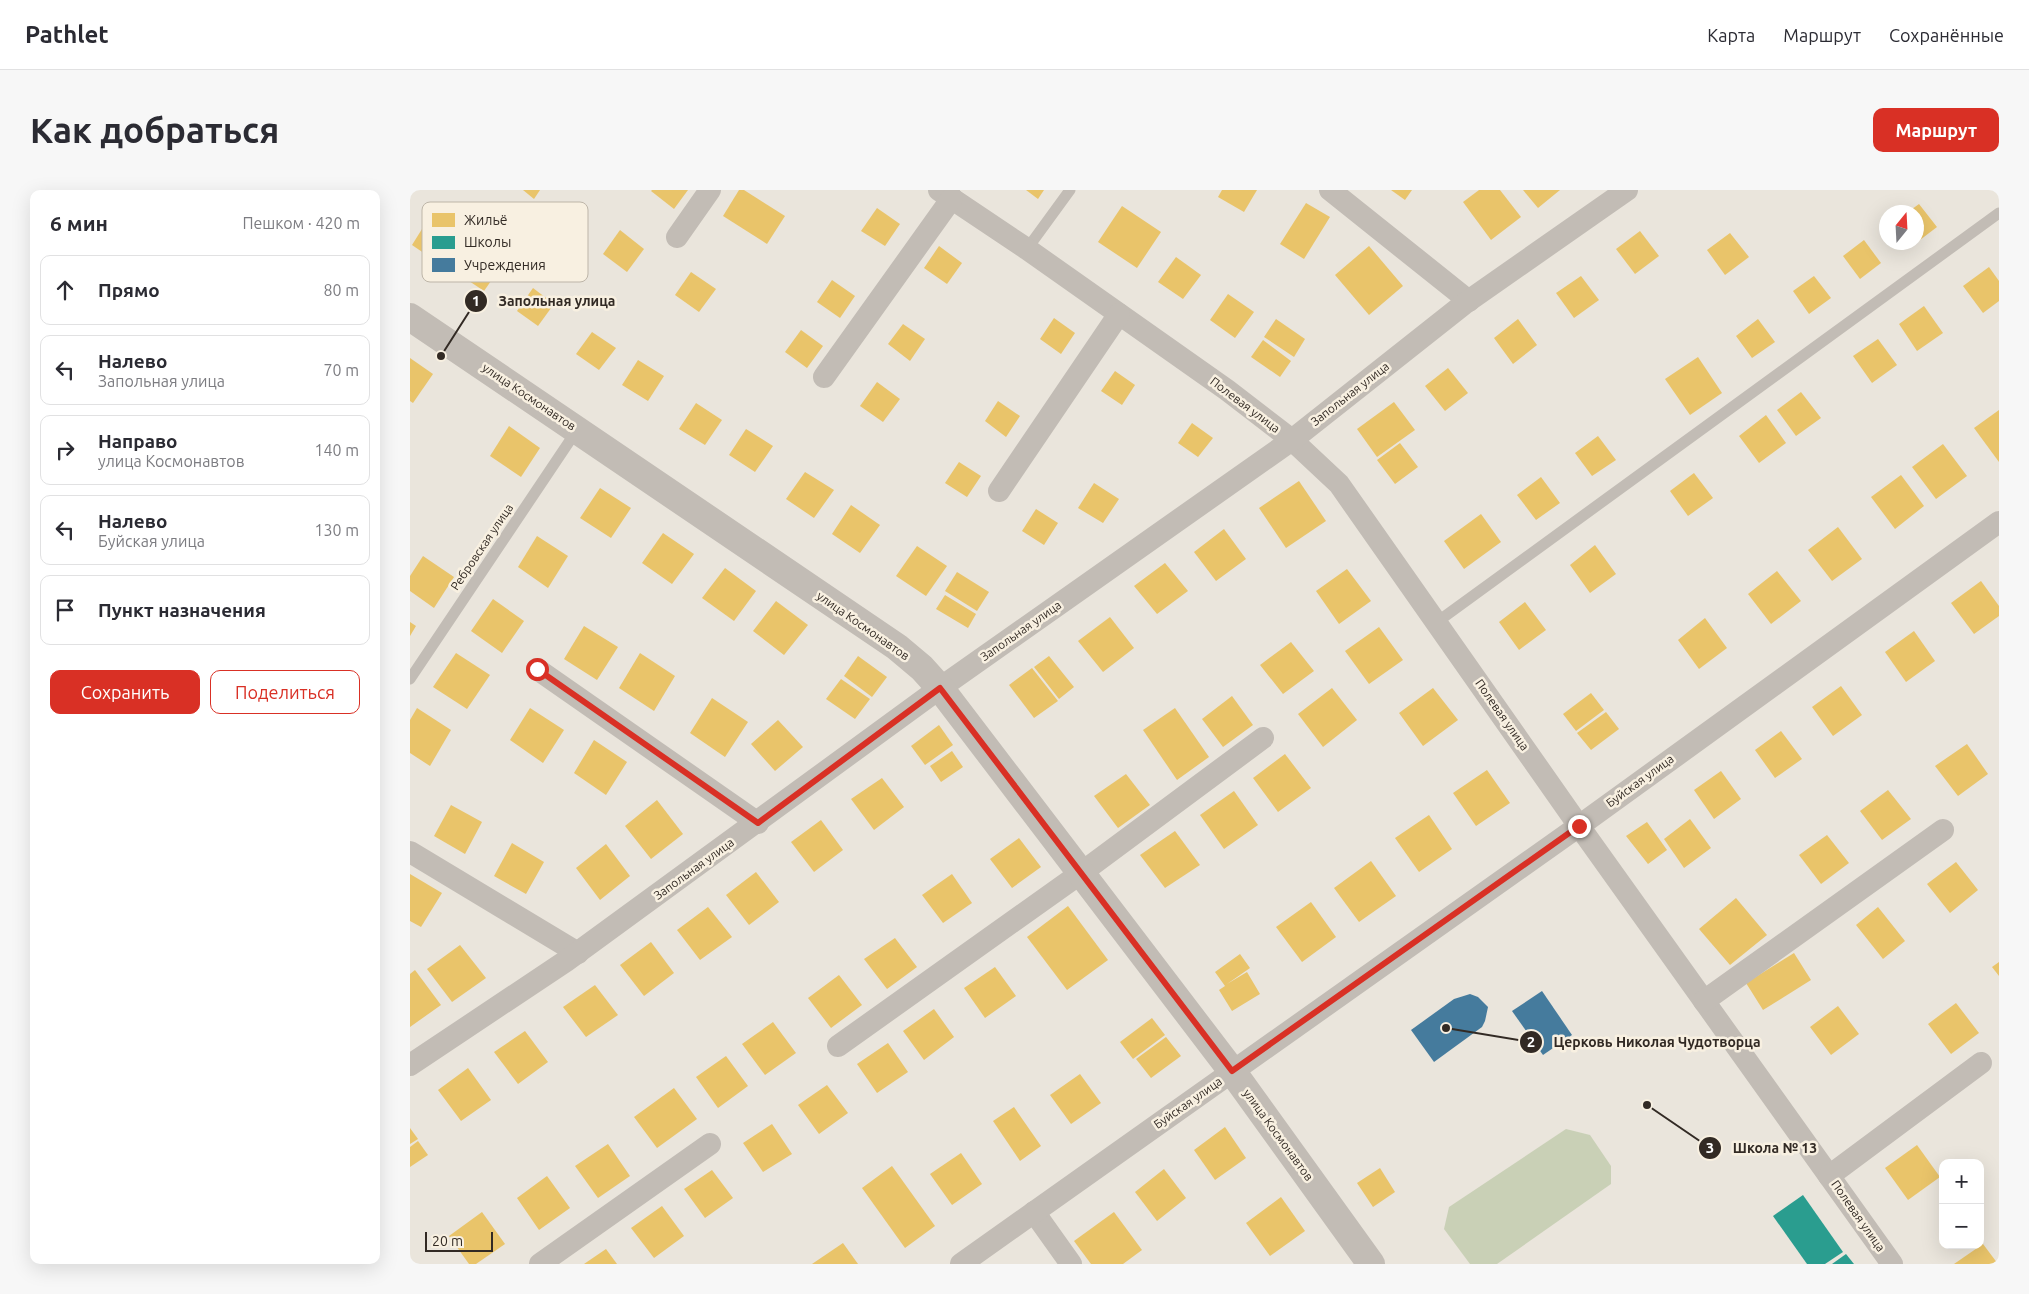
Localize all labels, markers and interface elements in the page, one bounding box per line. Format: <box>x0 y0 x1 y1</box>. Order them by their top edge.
text: Pathlet <box>25 21 109 48</box>
text: Карта <box>1707 25 1755 45</box>
text: Маршрут <box>1783 25 1861 45</box>
text: Сохранённые <box>1889 25 2004 45</box>
button: Маршрут <box>1873 108 1999 152</box>
text: Как добраться <box>30 110 279 150</box>
legend <box>422 202 588 282</box>
north arrow <box>1879 205 1924 250</box>
text: 6 мин <box>50 211 108 235</box>
text: Жильё <box>464 212 508 228</box>
text: Пешком · 420 m <box>242 214 360 232</box>
text: Школы <box>464 234 511 250</box>
text: Учреждения <box>464 257 546 273</box>
icon: ahead <box>51 276 79 304</box>
text: Прямо <box>98 279 160 301</box>
text: 80 m <box>323 281 359 299</box>
callout: Запольная улица <box>463 286 625 315</box>
text: 1 <box>472 292 480 309</box>
text: Запольная улица <box>499 293 615 309</box>
text: Налево <box>98 350 167 372</box>
icon: left <box>51 356 79 384</box>
street label: Запольная улица <box>1308 359 1391 428</box>
street label: улица Космонавтов <box>480 360 578 433</box>
text: 70 m <box>323 361 359 379</box>
text: Запольная улица <box>98 372 225 390</box>
street label: Полевая улица <box>1208 374 1283 435</box>
text: Направо <box>98 430 178 452</box>
icon: right <box>51 436 79 464</box>
text: 140 m <box>314 441 359 459</box>
text: улица Космонавтов <box>98 452 245 470</box>
street label: Ребровская улица <box>448 501 515 592</box>
text: Налево <box>98 510 167 532</box>
icon: left <box>51 516 79 544</box>
text: 130 m <box>314 521 359 539</box>
text: Буйская улица <box>98 532 205 550</box>
street label: улица Космонавтов <box>815 589 912 662</box>
icon: arrive <box>51 596 79 624</box>
street label: Запольная улица <box>978 598 1063 663</box>
text: Пункт назначения <box>98 599 266 621</box>
route start <box>526 658 549 681</box>
button: Сохранить <box>50 670 200 714</box>
button: Поделиться <box>210 670 360 714</box>
street label: Полевая улица <box>1473 677 1532 753</box>
street label: Буйская улица <box>1603 752 1676 809</box>
route end <box>1568 815 1591 838</box>
street label: Запольная улица <box>651 835 736 902</box>
callout: Церковь Николая Чудотворца <box>1518 1028 1770 1057</box>
text: 2 <box>1527 1033 1535 1050</box>
text: Церковь Николая Чудотворца <box>1553 1034 1761 1050</box>
street label: Буйская улица <box>1151 1074 1224 1131</box>
street label: улица Космонавтов <box>1241 1086 1316 1183</box>
callout: Школа № 13 <box>1698 1134 1827 1163</box>
text: 3 <box>1706 1139 1714 1156</box>
text: Школа № 13 <box>1733 1140 1817 1156</box>
map controls <box>1939 1159 1984 1249</box>
button: + <box>1939 1159 1984 1204</box>
street label: Полевая улица <box>1829 1178 1888 1254</box>
button: − <box>1939 1204 1984 1249</box>
scale bar <box>425 1229 492 1252</box>
text: 20 m <box>432 1233 463 1249</box>

